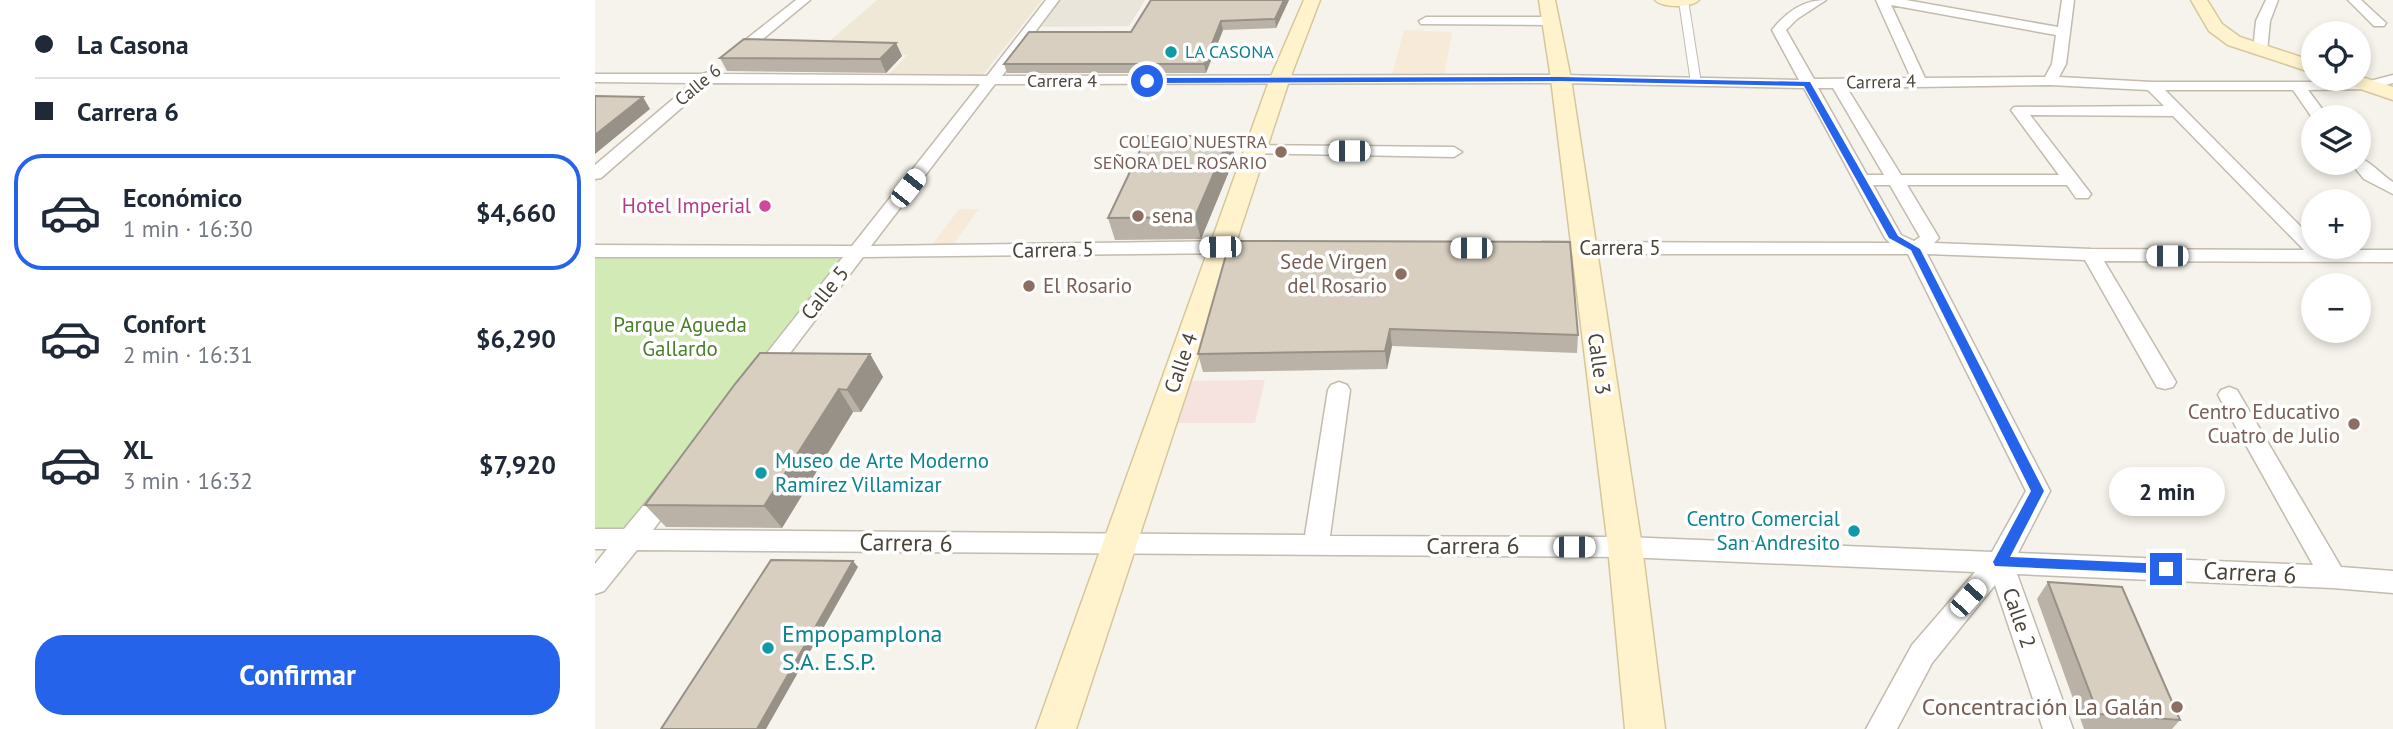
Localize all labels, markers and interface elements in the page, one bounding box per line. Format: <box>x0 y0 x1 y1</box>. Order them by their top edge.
map controls <box>2301 21 2371 343</box>
button: locate <box>2301 21 2371 91</box>
text: La Casona <box>77 28 189 61</box>
place label: LA CASONA <box>1185 40 1274 63</box>
marker: LA CASONA <box>1163 44 1179 60</box>
street label: Calle 6 <box>670 59 725 111</box>
route start <box>1131 65 1163 97</box>
street label: Carrera 4 <box>1027 69 1097 92</box>
street label: Carrera 4 <box>1846 69 1916 94</box>
text: Carrera 6 <box>77 95 179 128</box>
button: layers <box>2301 105 2371 175</box>
place label: COLEGIO NUESTRA SEÑORA DEL ROSARIO <box>1093 130 1267 174</box>
car <box>1329 141 1371 162</box>
marker: COLEGIO NUESTRA SEÑORA DEL ROSARIO <box>1273 144 1289 160</box>
car <box>887 165 930 211</box>
icon: car <box>39 181 102 244</box>
text: Económico <box>123 181 242 214</box>
button: + <box>2301 189 2371 259</box>
place label: Hotel Imperial <box>622 192 751 219</box>
text: $4,660 <box>476 196 556 229</box>
marker: Hotel Imperial <box>757 198 773 214</box>
place label: sena <box>1152 202 1193 229</box>
marker: sena <box>1130 208 1146 224</box>
text: 1 min · 16:30 <box>123 214 253 243</box>
street label: Carrera 5 <box>1579 234 1661 261</box>
street label: Carrera 5 <box>1012 235 1094 264</box>
car <box>1199 236 1242 258</box>
car <box>1451 238 1493 259</box>
car <box>2147 246 2189 267</box>
place label: Sede Virgen del Rosario <box>1280 248 1387 299</box>
street label: Calle 5 <box>795 260 855 325</box>
marker: Sede Virgen del Rosario <box>1393 266 1409 282</box>
place label: El Rosario <box>1043 272 1132 299</box>
button: − <box>2301 273 2371 343</box>
marker: El Rosario <box>1021 278 1037 294</box>
icon: car <box>39 307 102 370</box>
text: Confort <box>123 307 206 340</box>
park label: Parque Agueda Gallardo <box>613 311 747 362</box>
text: $6,290 <box>476 322 556 355</box>
street label: Calle 4 <box>1158 329 1203 397</box>
street label: Calle 3 <box>1582 331 1617 397</box>
text: 2 min · 16:31 <box>123 340 253 369</box>
place label: Centro Educativo Cuatro de Julio <box>2188 398 2340 449</box>
marker: Centro Educativo Cuatro de Julio <box>2346 416 2362 432</box>
icon: car <box>39 433 102 496</box>
text: XL <box>123 433 153 466</box>
place label: Museo de Arte Moderno Ramírez Villamizar <box>775 447 989 498</box>
text: $7,920 <box>479 448 556 481</box>
marker: Museo de Arte Moderno Ramírez Villamizar <box>753 465 769 481</box>
text: 3 min · 16:32 <box>123 466 253 495</box>
callout: 2 min <box>2108 468 2224 516</box>
text: 2 min <box>2139 477 2195 506</box>
place label: Centro Comercial San Andresito <box>1686 505 1840 556</box>
marker: Centro Comercial San Andresito <box>1846 523 1862 539</box>
street label: Carrera 6 <box>859 526 953 559</box>
street label: Carrera 6 <box>1426 530 1520 561</box>
car <box>1554 537 1596 558</box>
route end <box>2150 553 2182 585</box>
street label: Carrera 6 <box>2203 555 2297 590</box>
car <box>1947 575 1990 621</box>
street label: Calle 2 <box>1997 584 2042 652</box>
place label: Empopamplona S.A. E.S.P. <box>782 618 942 677</box>
button: Confirmar <box>35 635 560 715</box>
marker: Empopamplona S.A. E.S.P. <box>760 640 776 656</box>
place label: Concentración La Galán <box>1922 691 2163 722</box>
marker: Concentración La Galán <box>2169 699 2185 715</box>

